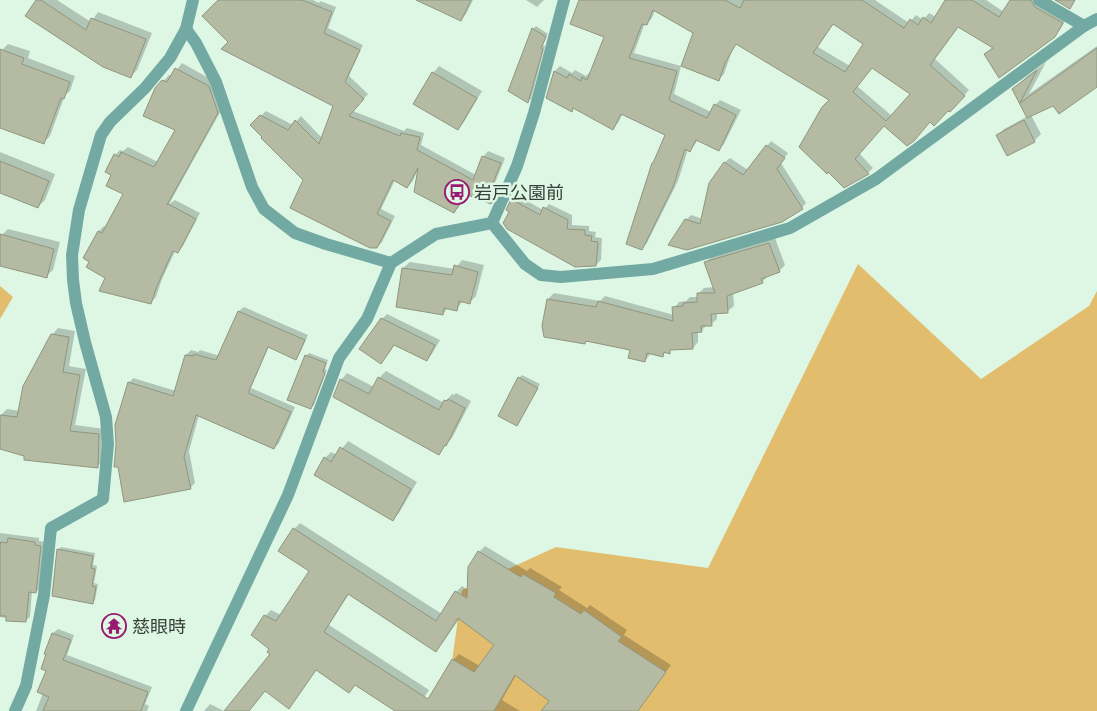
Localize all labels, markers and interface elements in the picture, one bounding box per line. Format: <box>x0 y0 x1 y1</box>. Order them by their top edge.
bus stop icon: 岩戸公園前 <box>444 179 470 205</box>
place label: 岩戸公園前 <box>474 180 564 204</box>
temple icon: 慈眼時 <box>101 613 127 639</box>
place label: 慈眼時 <box>132 614 186 638</box>

